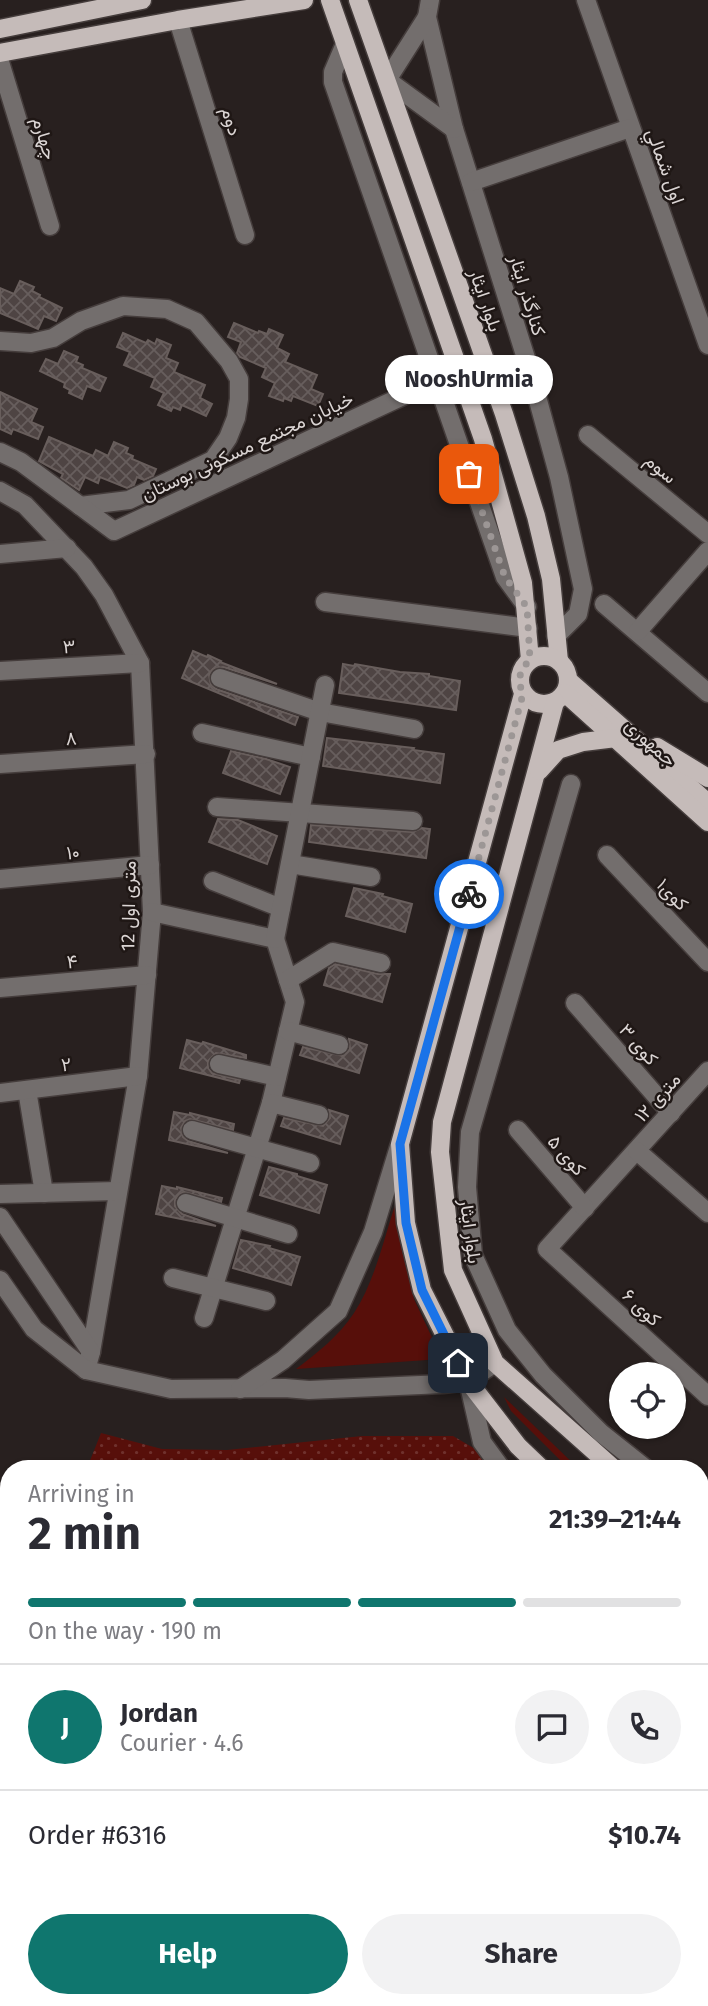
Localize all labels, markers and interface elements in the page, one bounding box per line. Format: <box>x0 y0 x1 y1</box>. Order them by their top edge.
street label: دوم <box>215 104 247 139</box>
street label: چهارم <box>25 114 62 163</box>
street label: اول شمالي <box>638 125 690 208</box>
street label: کنارگذر ایثار <box>504 251 551 339</box>
street label: بلوار ایثار <box>464 265 507 335</box>
callout: NooshUrmia <box>385 355 553 404</box>
text: NooshUrmia <box>404 365 534 393</box>
street label: خیابان مجتمع مسکونی بوستان <box>137 387 358 508</box>
pin <box>439 444 499 504</box>
street label: سوم <box>639 448 681 489</box>
icon: bag <box>450 455 488 493</box>
street label: ۳ <box>62 635 76 658</box>
street label: جمهوری <box>620 713 681 771</box>
street label: ۸ <box>65 727 77 750</box>
street label: ۱۰ <box>65 840 81 865</box>
courier <box>434 859 504 929</box>
street label: 12 متری اول <box>116 861 141 951</box>
street label: کوی۱ <box>652 873 693 915</box>
icon: bike <box>450 875 488 913</box>
street label: ۴ <box>66 950 79 973</box>
street label: کوی ۳ <box>614 1019 663 1070</box>
street label: ۲ <box>60 1052 72 1077</box>
street label: ۱۲ متری <box>629 1068 685 1127</box>
street label: کوی ۵ <box>543 1130 591 1180</box>
street label: بلوار ایثار <box>454 1196 486 1265</box>
street label: کوی ۶ <box>618 1284 666 1331</box>
pin <box>428 1333 488 1393</box>
icon: home <box>439 1344 477 1382</box>
map controls <box>609 1362 686 1439</box>
button: locate <box>609 1362 686 1439</box>
text: Arriving in <box>28 1480 135 1508</box>
text: 21:39–21:44 <box>549 1504 681 1535</box>
text: 2 min <box>28 1506 141 1561</box>
text: On the way · 190 m <box>28 1617 222 1645</box>
button: chat <box>515 1690 589 1764</box>
button: phone <box>607 1690 681 1764</box>
text: Jordan <box>120 1698 198 1729</box>
text: J <box>61 1712 69 1743</box>
text: Courier · 4.6 <box>120 1729 244 1757</box>
text: Order #6316 <box>28 1820 166 1851</box>
text: $10.74 <box>608 1820 681 1851</box>
button: Help <box>28 1914 348 1994</box>
button: Share <box>362 1914 681 1994</box>

